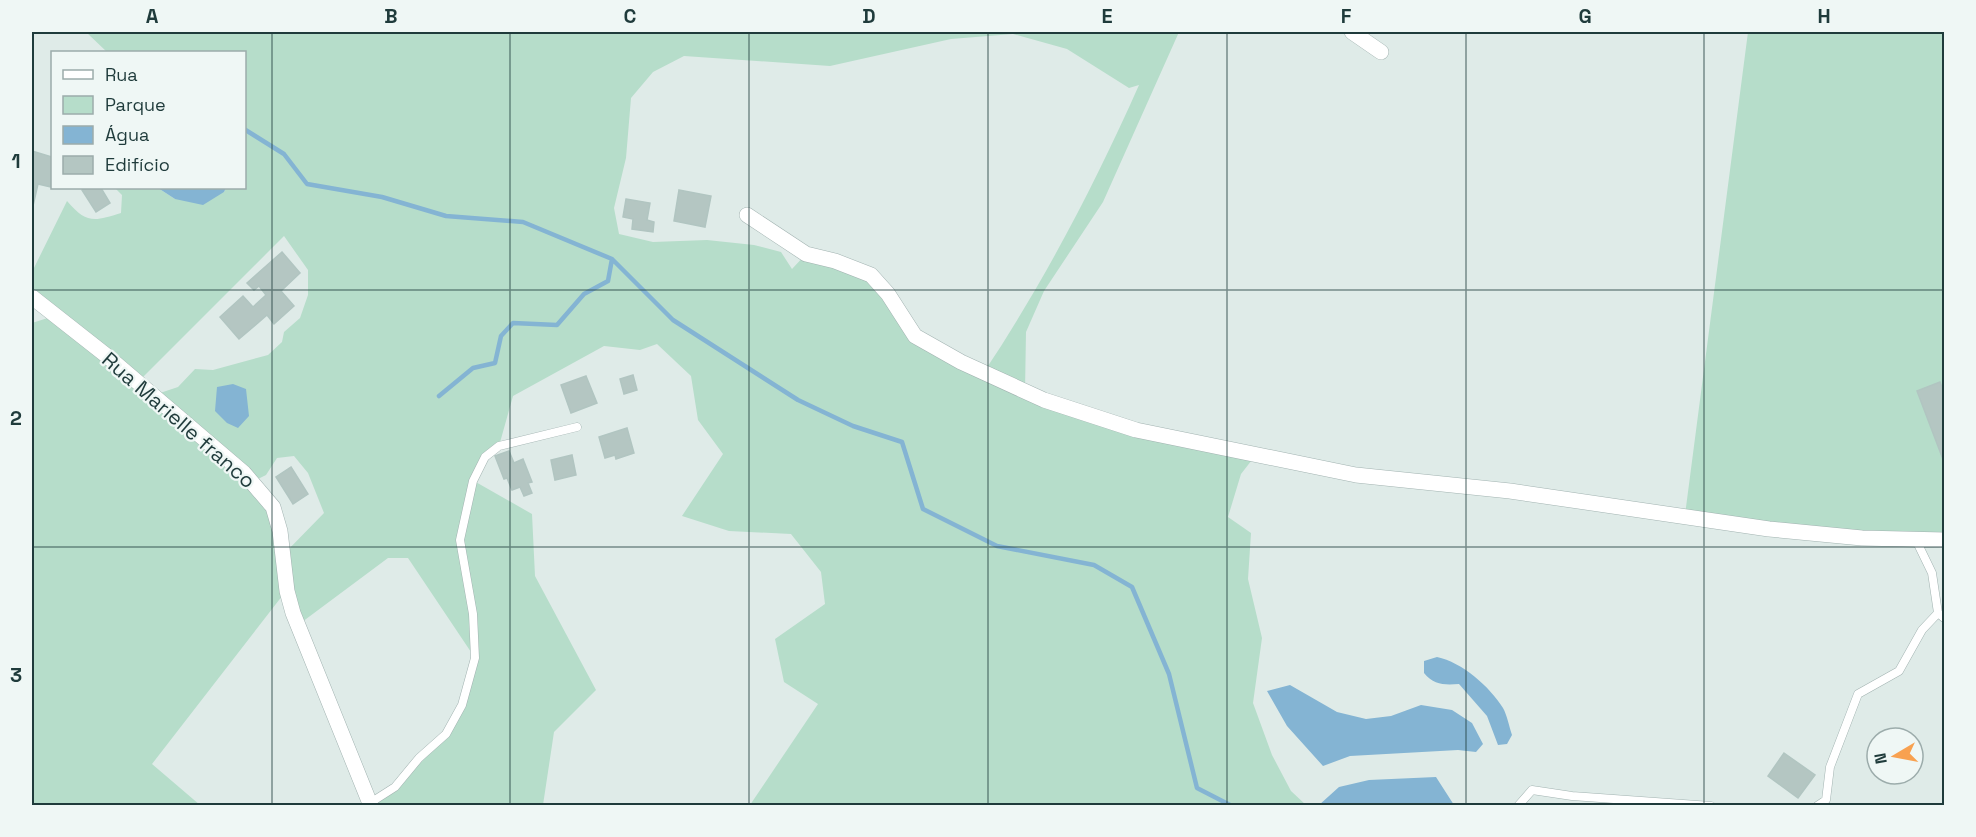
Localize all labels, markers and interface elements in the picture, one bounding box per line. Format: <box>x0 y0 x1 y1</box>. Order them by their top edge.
text: A <box>146 3 159 29</box>
text: B <box>384 3 398 29</box>
text: C <box>624 3 637 29</box>
text: D <box>862 3 876 29</box>
text: E <box>1101 3 1113 29</box>
text: F <box>1341 3 1352 29</box>
text: G <box>1578 3 1592 29</box>
text: H <box>1817 3 1831 29</box>
legend <box>51 51 246 189</box>
text: Rua <box>105 63 138 86</box>
text: Parque <box>105 93 166 116</box>
text: Água <box>105 123 149 146</box>
text: 1 <box>11 148 21 174</box>
text: Edifício <box>105 153 170 176</box>
street label: Rua Marielle franco <box>97 346 261 494</box>
text: 2 <box>10 405 22 431</box>
text: 3 <box>10 662 22 688</box>
north arrow <box>1865 726 1925 786</box>
text: N <box>1869 751 1892 766</box>

